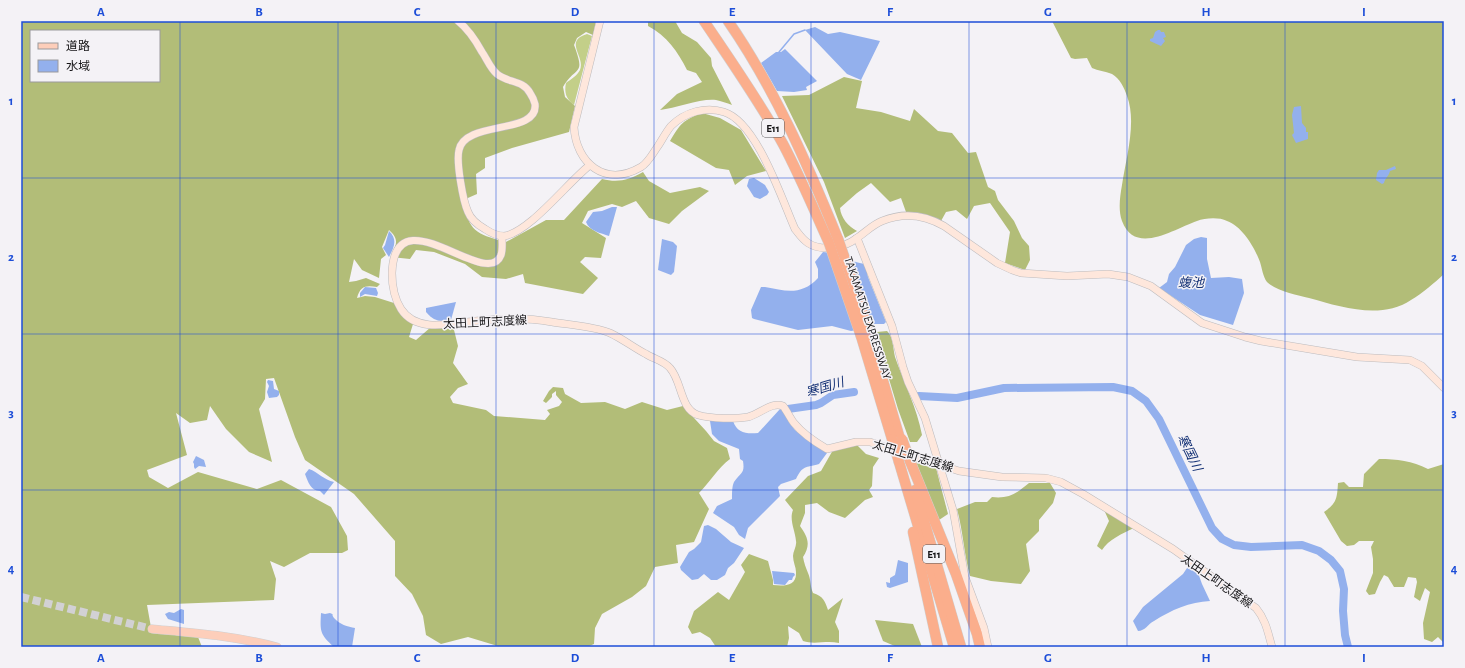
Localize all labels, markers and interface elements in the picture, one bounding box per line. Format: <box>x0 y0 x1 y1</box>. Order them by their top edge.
text: A <box>97 6 105 19</box>
text: B <box>255 6 263 19</box>
text: C <box>414 6 421 19</box>
text: D <box>571 6 580 19</box>
text: E <box>729 6 736 19</box>
text: F <box>887 6 894 19</box>
text: G <box>1044 6 1052 19</box>
text: H <box>1201 6 1211 19</box>
text: I <box>1362 6 1366 19</box>
legend <box>30 30 160 82</box>
text: 道路 <box>66 39 90 52</box>
text: 水域 <box>66 60 90 72</box>
text: 1 <box>9 95 13 108</box>
text: 1 <box>1452 95 1456 108</box>
road number: E11 <box>762 119 784 137</box>
text: 2 <box>8 251 14 264</box>
text: 2 <box>1451 251 1457 264</box>
street label: TAKAMATSU EXPRESSWAY <box>842 255 894 381</box>
water label: 蝮池 <box>1178 276 1206 290</box>
street label: 太田上町志度線 <box>443 313 527 330</box>
water label: 寒国川 <box>804 375 847 400</box>
text: 3 <box>8 407 14 420</box>
text: 3 <box>1451 407 1457 420</box>
water label: 寒国川 <box>1175 432 1205 475</box>
street label: 太田上町志度線 <box>871 437 955 474</box>
road number: E11 <box>923 545 945 563</box>
street label: 太田上町志度線 <box>1179 551 1255 610</box>
text: 4 <box>8 563 15 576</box>
text: 4 <box>1451 563 1458 576</box>
text: A <box>97 652 105 665</box>
text: B <box>255 652 263 665</box>
text: C <box>414 652 421 665</box>
text: D <box>571 652 580 665</box>
text: E <box>729 652 736 665</box>
text: F <box>887 652 894 665</box>
text: G <box>1044 652 1052 665</box>
text: H <box>1201 652 1211 665</box>
text: I <box>1362 652 1366 665</box>

